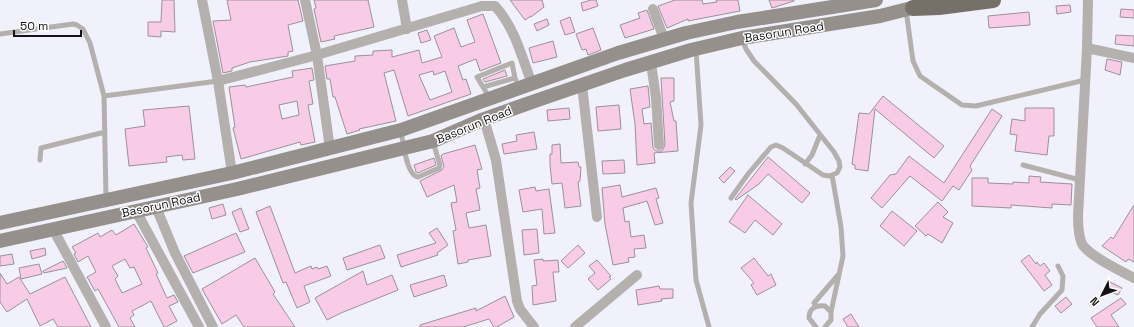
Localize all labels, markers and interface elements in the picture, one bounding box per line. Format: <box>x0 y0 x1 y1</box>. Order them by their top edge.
scale bar <box>14 12 81 38</box>
text: 50 m <box>20 18 48 34</box>
street label: Basorun Road <box>743 18 825 46</box>
street label: Basorun Road <box>434 103 514 147</box>
street label: Basorun Road <box>120 189 202 221</box>
north arrow <box>1082 275 1122 315</box>
text: N <box>1087 294 1102 309</box>

